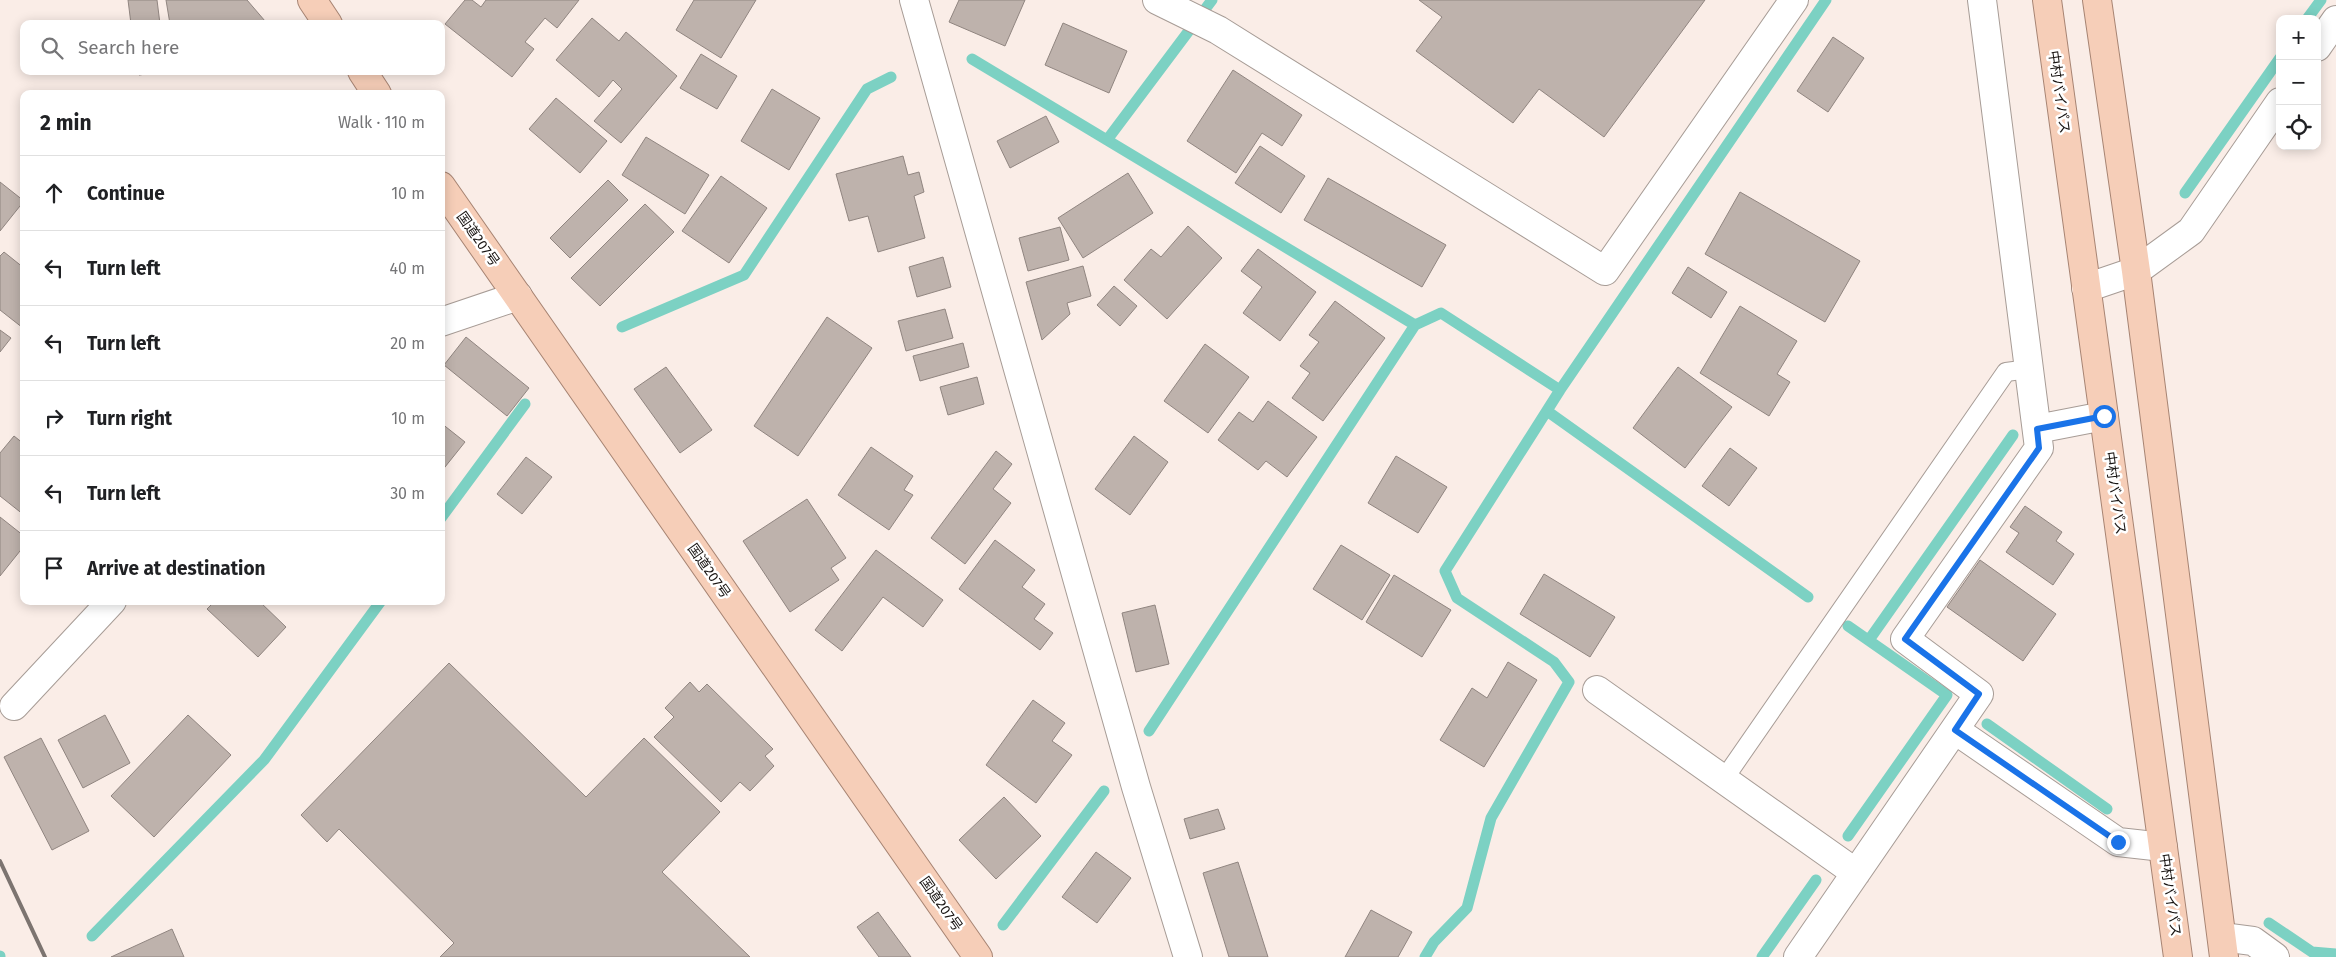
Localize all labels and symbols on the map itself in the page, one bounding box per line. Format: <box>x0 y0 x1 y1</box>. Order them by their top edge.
street label: 中村バイパス <box>2045 49 2073 135</box>
street label: 国道207号 <box>453 208 503 270</box>
route start <box>2093 405 2116 428</box>
street label: 中村バイパス <box>2101 450 2129 536</box>
street label: 国道207号 <box>684 540 734 602</box>
route end <box>2107 831 2130 854</box>
street label: 中村バイパス <box>2156 852 2184 938</box>
street label: 国道207号 <box>916 873 966 935</box>

